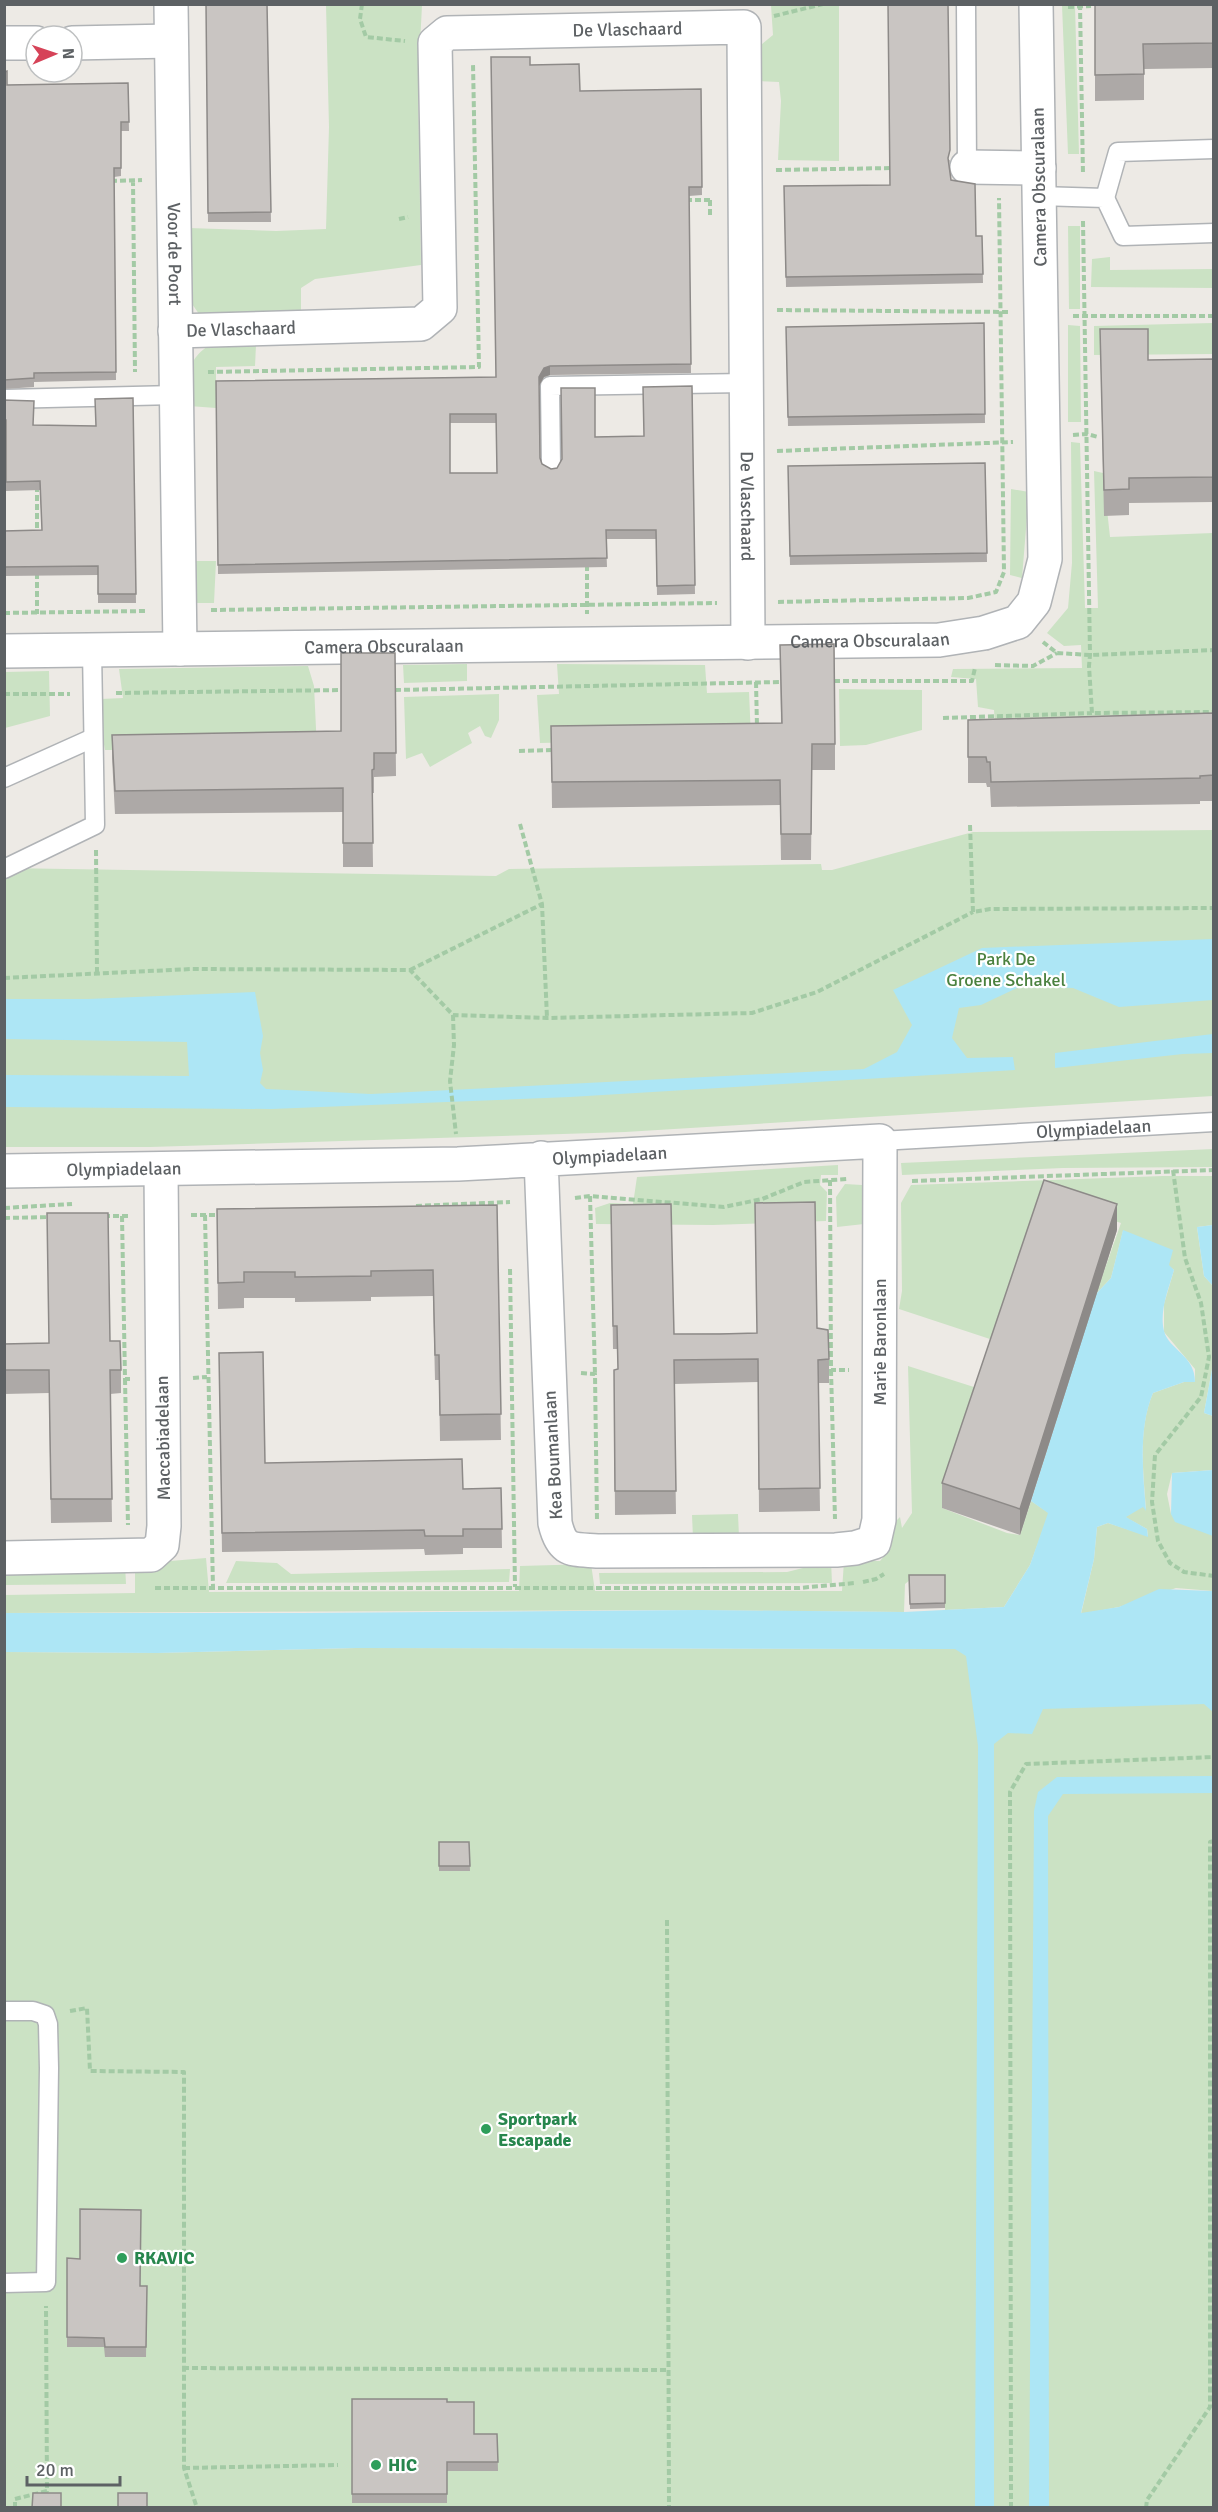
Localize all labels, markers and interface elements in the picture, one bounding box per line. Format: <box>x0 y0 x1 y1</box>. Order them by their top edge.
street label: De Vlaschaard <box>572 17 683 41</box>
north arrow <box>24 24 84 84</box>
text: N <box>58 48 78 59</box>
street label: Camera Obscuralaan <box>1027 107 1051 267</box>
street label: Voor de Poort <box>163 202 186 306</box>
street label: De Vlaschaard <box>186 317 296 342</box>
street label: De Vlaschaard <box>736 451 758 561</box>
street label: Camera Obscuralaan <box>790 627 951 653</box>
street label: Camera Obscuralaan <box>304 635 464 658</box>
park label: Park De Groene Schakel <box>946 948 1066 991</box>
street label: Olympiadelaan <box>1036 1115 1152 1143</box>
street label: Olympiadelaan <box>552 1142 668 1170</box>
street label: Olympiadelaan <box>66 1157 182 1181</box>
street label: Marie Baronlaan <box>869 1278 891 1406</box>
street label: Maccabiadelaan <box>151 1375 175 1501</box>
street label: Kea Boumanlaan <box>539 1390 567 1520</box>
place label: Sportpark Escapade <box>498 2108 578 2151</box>
marker: Sportpark Escapade <box>479 2122 493 2136</box>
place label: RKAVIC <box>134 2247 194 2269</box>
marker: RKAVIC <box>115 2251 129 2265</box>
scale bar <box>27 2449 120 2487</box>
place label: HIC <box>388 2454 417 2476</box>
marker: HIC <box>369 2458 383 2472</box>
text: 20 m <box>36 2459 74 2481</box>

